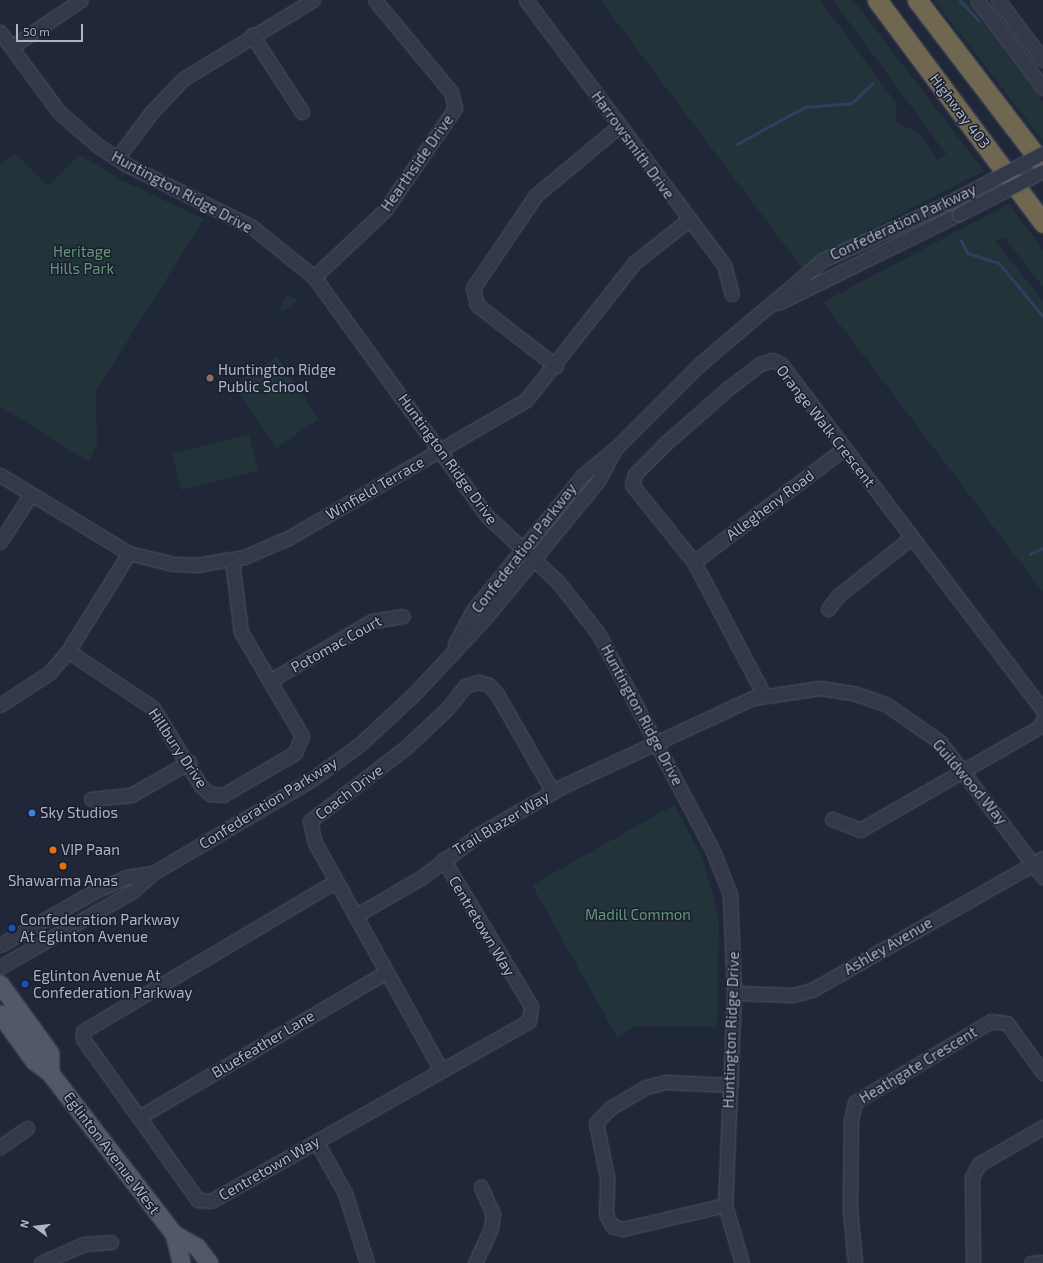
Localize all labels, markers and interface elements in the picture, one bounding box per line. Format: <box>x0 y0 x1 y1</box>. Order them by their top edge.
scale bar <box>18 16 85 42</box>
text: 50 m <box>23 24 50 38</box>
street label: Highway 403 <box>926 70 994 152</box>
street label: Harrowsmith Drive <box>588 88 678 202</box>
street label: Hearthside Drive <box>377 111 457 215</box>
street label: Huntington Ridge Drive <box>108 147 256 237</box>
street label: Confederation Parkway <box>827 180 979 264</box>
park label: Heritage Hills Park <box>50 242 114 277</box>
place label: Huntington Ridge Public School <box>218 360 336 395</box>
street label: Orange Walk Crescent <box>773 361 879 491</box>
marker: Huntington Ridge Public School <box>205 373 215 383</box>
street label: Huntington Ridge Drive <box>395 390 501 528</box>
street label: Winfield Terrace <box>323 453 427 523</box>
street label: Allegheny Road <box>722 466 818 544</box>
street label: Confederation Parkway <box>468 480 580 616</box>
street label: Potomac Court <box>288 612 384 676</box>
street label: Huntington Ridge Drive <box>597 641 687 789</box>
street label: Hillbury Drive <box>145 705 211 791</box>
street label: Guildwood Way <box>929 736 1011 828</box>
street label: Confederation Parkway <box>196 753 340 853</box>
street label: Coach Drive <box>312 761 386 823</box>
street label: Trail Blazer Way <box>449 787 553 859</box>
place label: Sky Studios <box>40 804 118 822</box>
marker: Sky Studios <box>27 808 37 818</box>
place label: VIP Paan <box>61 841 120 859</box>
marker: VIP Paan <box>48 845 58 855</box>
marker: Shawarma Anas <box>58 861 68 871</box>
place label: Shawarma Anas <box>8 872 118 890</box>
street label: Centretown Way <box>445 873 519 979</box>
park label: Madill Common <box>585 906 691 924</box>
place label: Confederation Parkway At Eglinton Avenue <box>20 910 179 945</box>
street label: Ashley Avenue <box>840 913 936 979</box>
marker: Confederation Parkway At Eglinton Avenue <box>7 923 17 933</box>
street label: Huntington Ridge Drive <box>719 951 743 1109</box>
place label: Eglinton Avenue At Confederation Parkway <box>33 966 192 1001</box>
marker: Eglinton Avenue At Confederation Parkway <box>20 979 30 989</box>
street label: Bluefeather Lane <box>208 1006 318 1082</box>
street label: Heathgate Crescent <box>856 1023 980 1107</box>
street label: Eglinton Avenue West <box>60 1088 164 1218</box>
street label: Centretown Way <box>215 1132 323 1204</box>
north arrow <box>16 1207 56 1247</box>
text: N <box>17 1218 31 1229</box>

